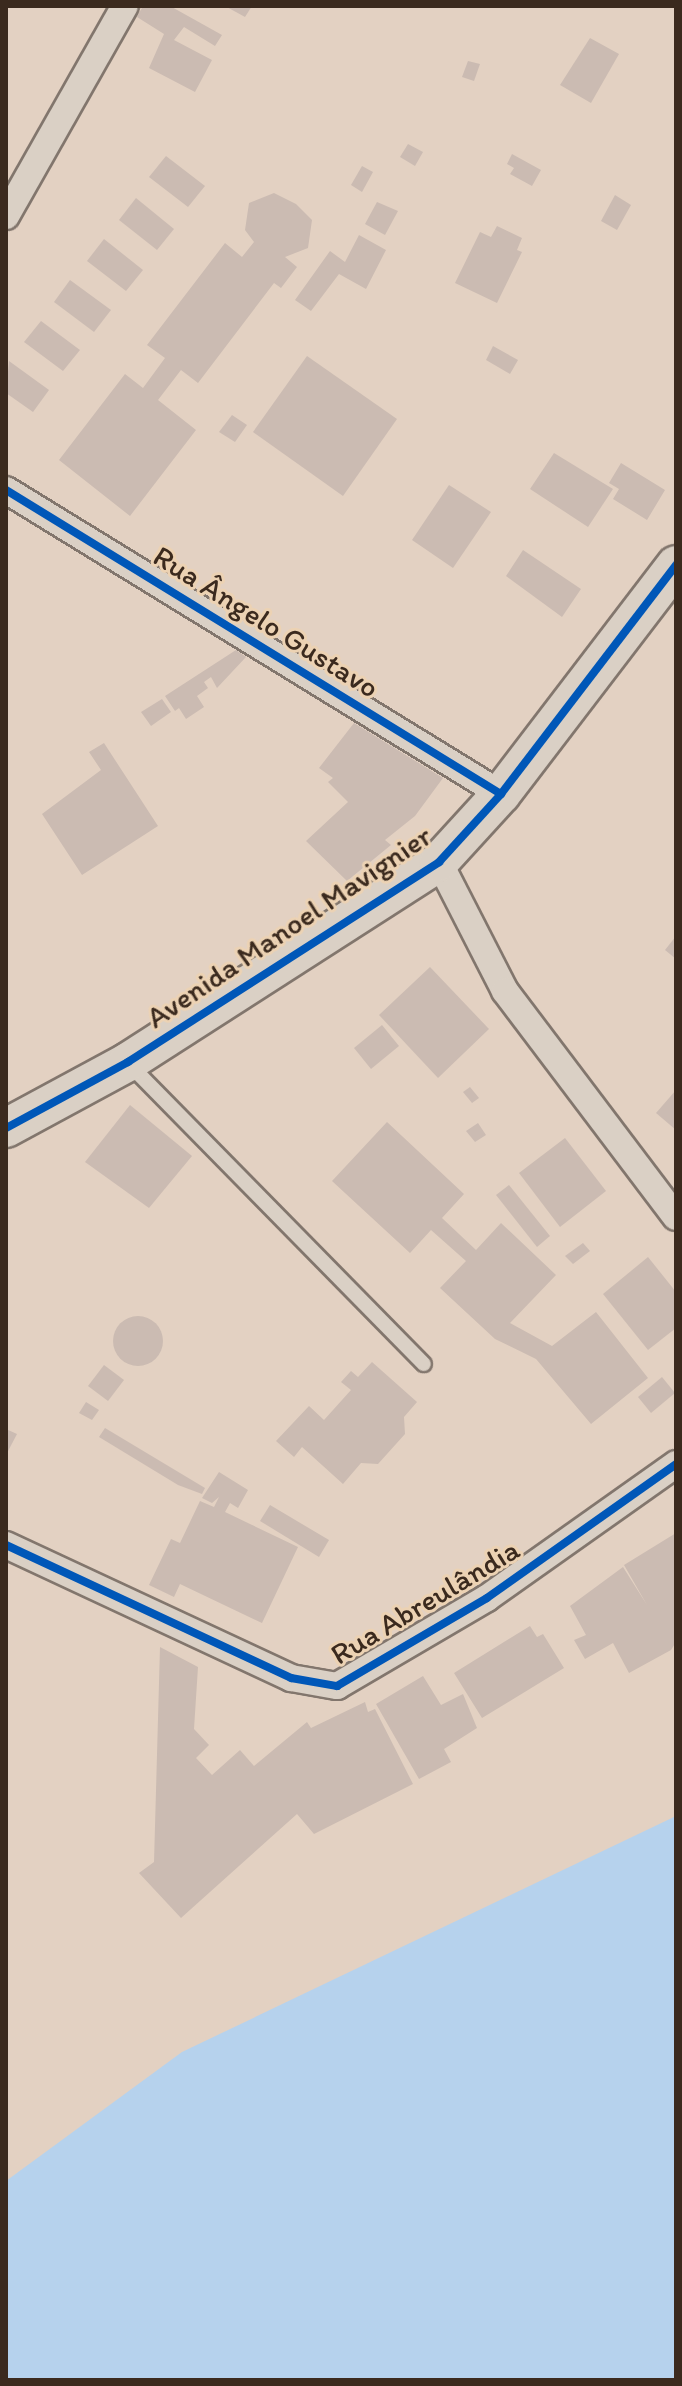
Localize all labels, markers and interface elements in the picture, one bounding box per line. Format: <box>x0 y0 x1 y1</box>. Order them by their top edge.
street label: Rua Ângelo Gustavo <box>147 538 385 706</box>
street label: Avenida Manoel Mavignier <box>139 818 439 1036</box>
street label: Rua Abreulândia <box>324 1532 526 1672</box>

